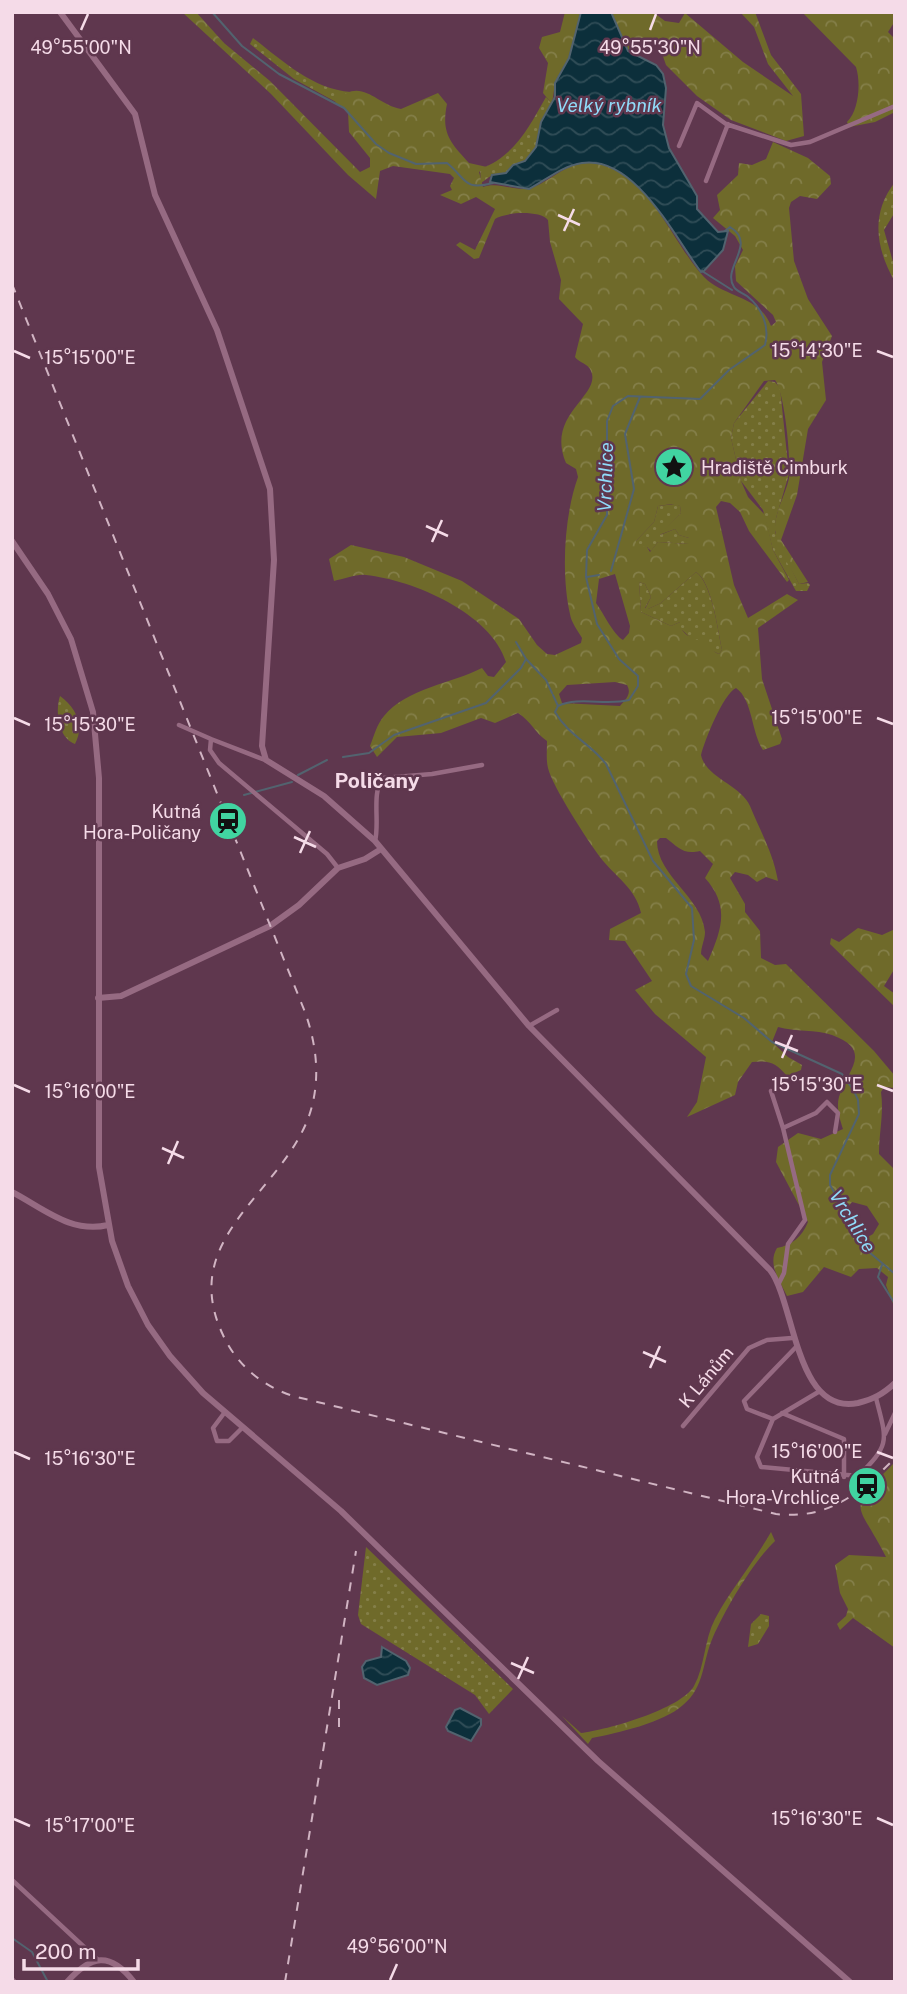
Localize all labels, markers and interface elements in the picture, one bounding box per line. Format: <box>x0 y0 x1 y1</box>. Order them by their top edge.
text: 49°55'00"N <box>30 37 132 58</box>
text: 49°55'30"N <box>599 37 701 58</box>
water label: Velký rybník <box>556 94 663 116</box>
text: 15°14'30"E <box>771 340 863 361</box>
text: 15°15'00"E <box>44 347 136 368</box>
water label: Vrchlice <box>593 442 617 512</box>
place icon: Hradiště Cimburk <box>653 446 695 488</box>
place label: Hradiště Cimburk <box>701 457 848 478</box>
text: 15°15'00"E <box>771 707 863 728</box>
text: 15°15'30"E <box>44 714 136 735</box>
district label: Poličany <box>334 768 420 793</box>
station icon: Kutná Hora-Poličany <box>207 800 249 842</box>
place label: Kutná Hora-Poličany <box>83 801 201 843</box>
text: 15°15'30"E <box>771 1074 863 1095</box>
text: 15°16'00"E <box>45 1081 135 1102</box>
water label: Vrchlice <box>825 1186 881 1256</box>
street label: K Lánům <box>674 1342 738 1412</box>
text: 15°16'00"E <box>772 1441 862 1462</box>
text: 15°16'30"E <box>44 1448 136 1469</box>
station icon: Kutná Hora-Vrchlice <box>846 1465 888 1507</box>
place label: Kutná Hora-Vrchlice <box>725 1466 840 1508</box>
text: 15°16'30"E <box>771 1808 863 1829</box>
text: 15°17'00"E <box>45 1815 135 1836</box>
scale bar <box>24 1927 138 1971</box>
text: 49°56'00"N <box>346 1936 448 1957</box>
text: 200 m <box>35 1939 96 1964</box>

